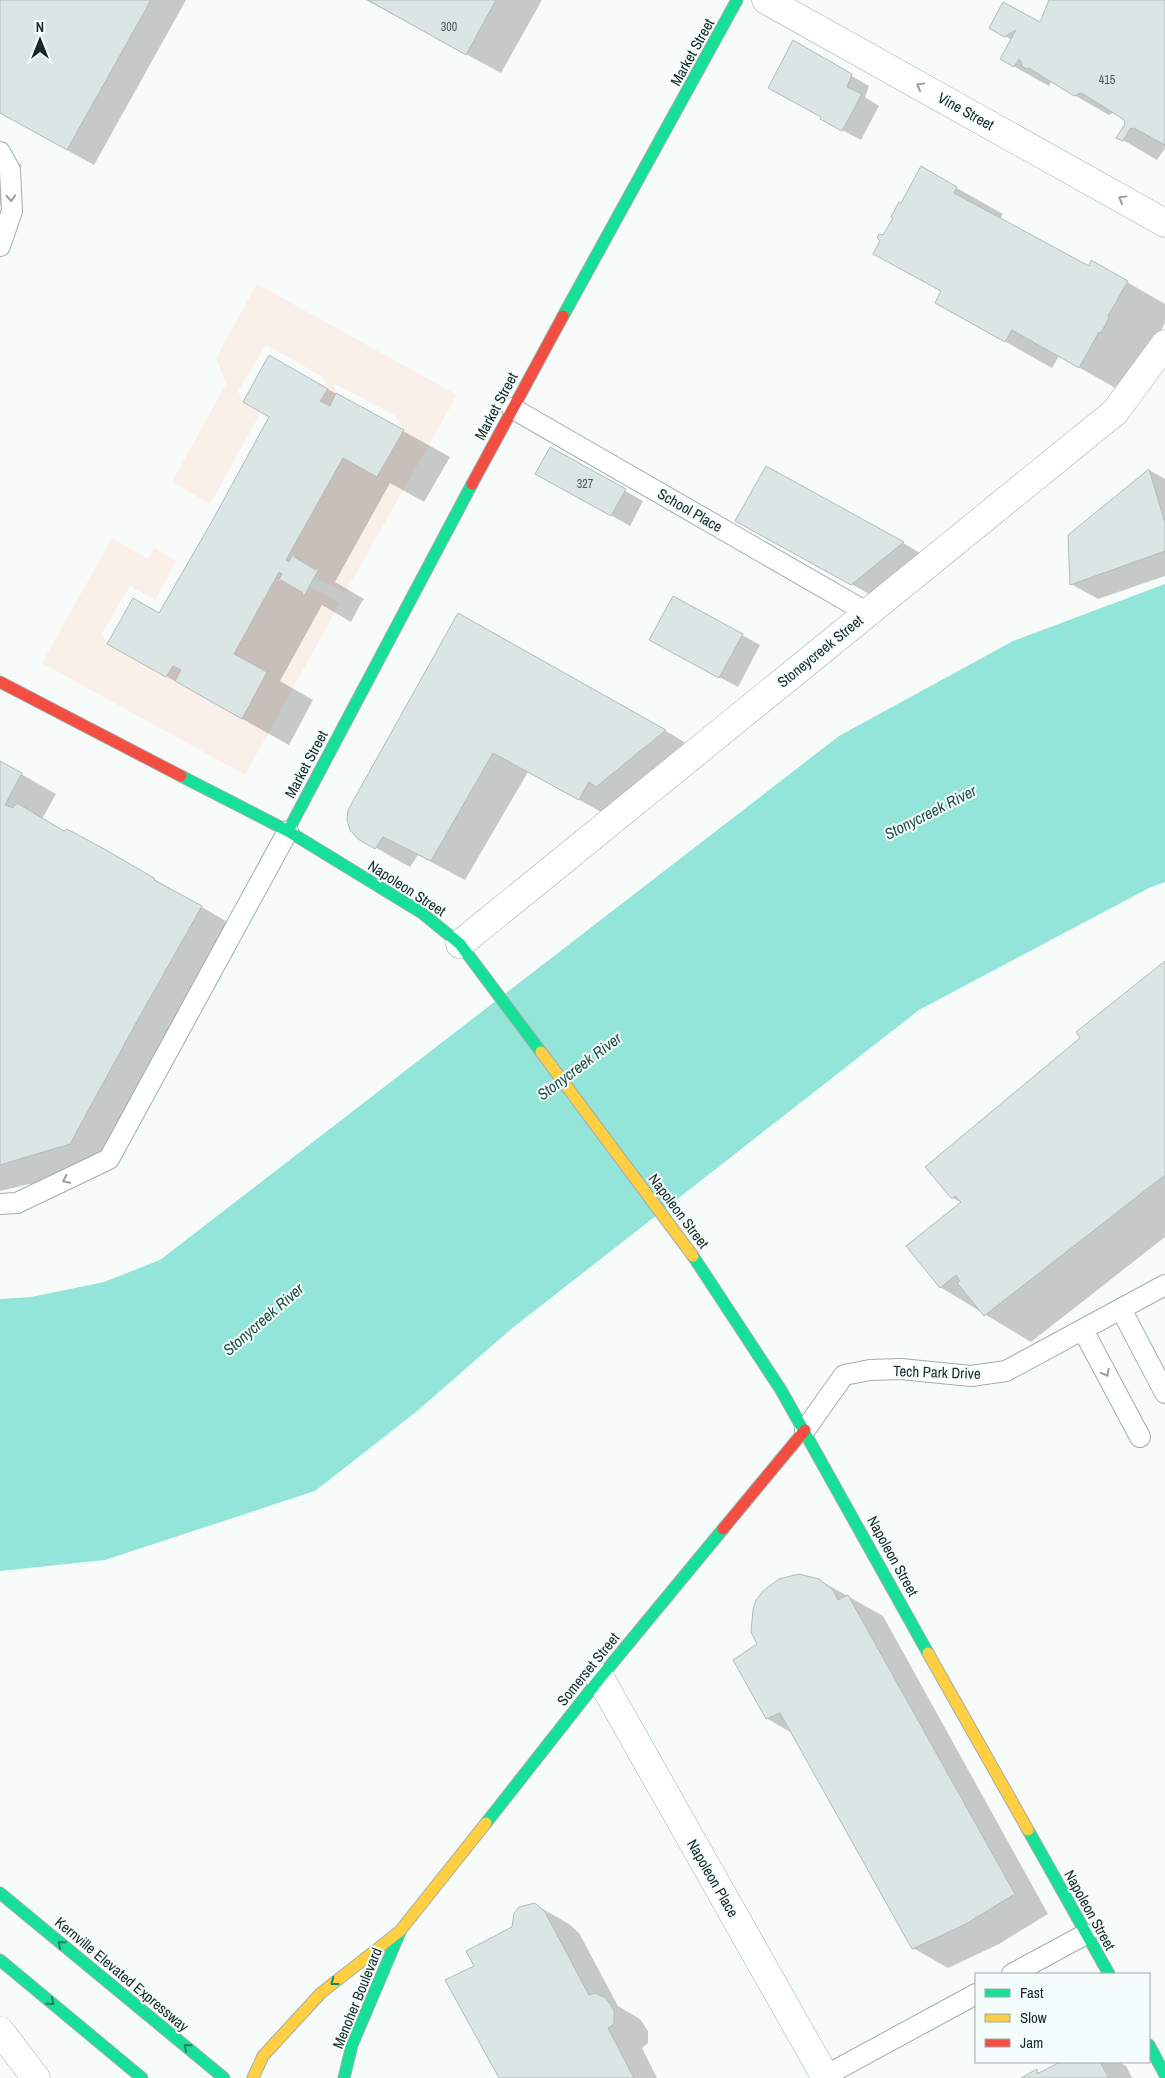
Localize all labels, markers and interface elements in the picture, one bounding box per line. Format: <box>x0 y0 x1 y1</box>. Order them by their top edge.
street label: Market Street <box>665 14 719 89</box>
north arrow <box>15 15 65 65</box>
text: N <box>36 18 44 36</box>
house number: 300 <box>441 19 457 35</box>
house number: 415 <box>1099 72 1116 88</box>
one-way arrow <box>916 82 925 92</box>
street label: Vine Street <box>934 87 998 135</box>
one-way arrow <box>6 195 16 203</box>
one-way arrow <box>1119 196 1128 206</box>
street label: Market Street <box>469 368 523 444</box>
house number: 327 <box>577 476 594 492</box>
street label: School Place <box>654 483 726 537</box>
street label: Stoneycreek Street <box>773 610 868 692</box>
street label: Market Street <box>279 726 333 802</box>
water label: Stonycreek River <box>880 779 980 845</box>
street label: Napoleon Street <box>364 855 450 921</box>
water label: Stonycreek River <box>532 1027 626 1105</box>
street label: Napoleon Street <box>644 1169 714 1253</box>
one-way arrow <box>62 1174 71 1184</box>
water label: Stonycreek River <box>218 1277 309 1360</box>
street label: Tech Park Drive <box>893 1360 981 1384</box>
one-way arrow <box>1100 1367 1110 1376</box>
street label: Napoleon Street <box>862 1512 924 1600</box>
street label: Somerset Street <box>552 1627 624 1710</box>
street label: Napoleon Place <box>682 1835 744 1921</box>
street label: Napoleon Street <box>1059 1866 1121 1954</box>
street label: Kernville Elevated Expressway <box>51 1912 194 2037</box>
one-way arrow <box>58 1940 67 1949</box>
street label: Menoher Boulevard <box>327 1944 387 2052</box>
legend <box>975 1973 1150 2063</box>
one-way arrow <box>331 1977 340 1985</box>
text: Fast <box>1020 1982 1044 2003</box>
one-way arrow <box>45 1997 54 2005</box>
text: Slow <box>1020 2007 1047 2028</box>
text: Jam <box>1020 2032 1043 2053</box>
one-way arrow <box>183 2044 192 2053</box>

